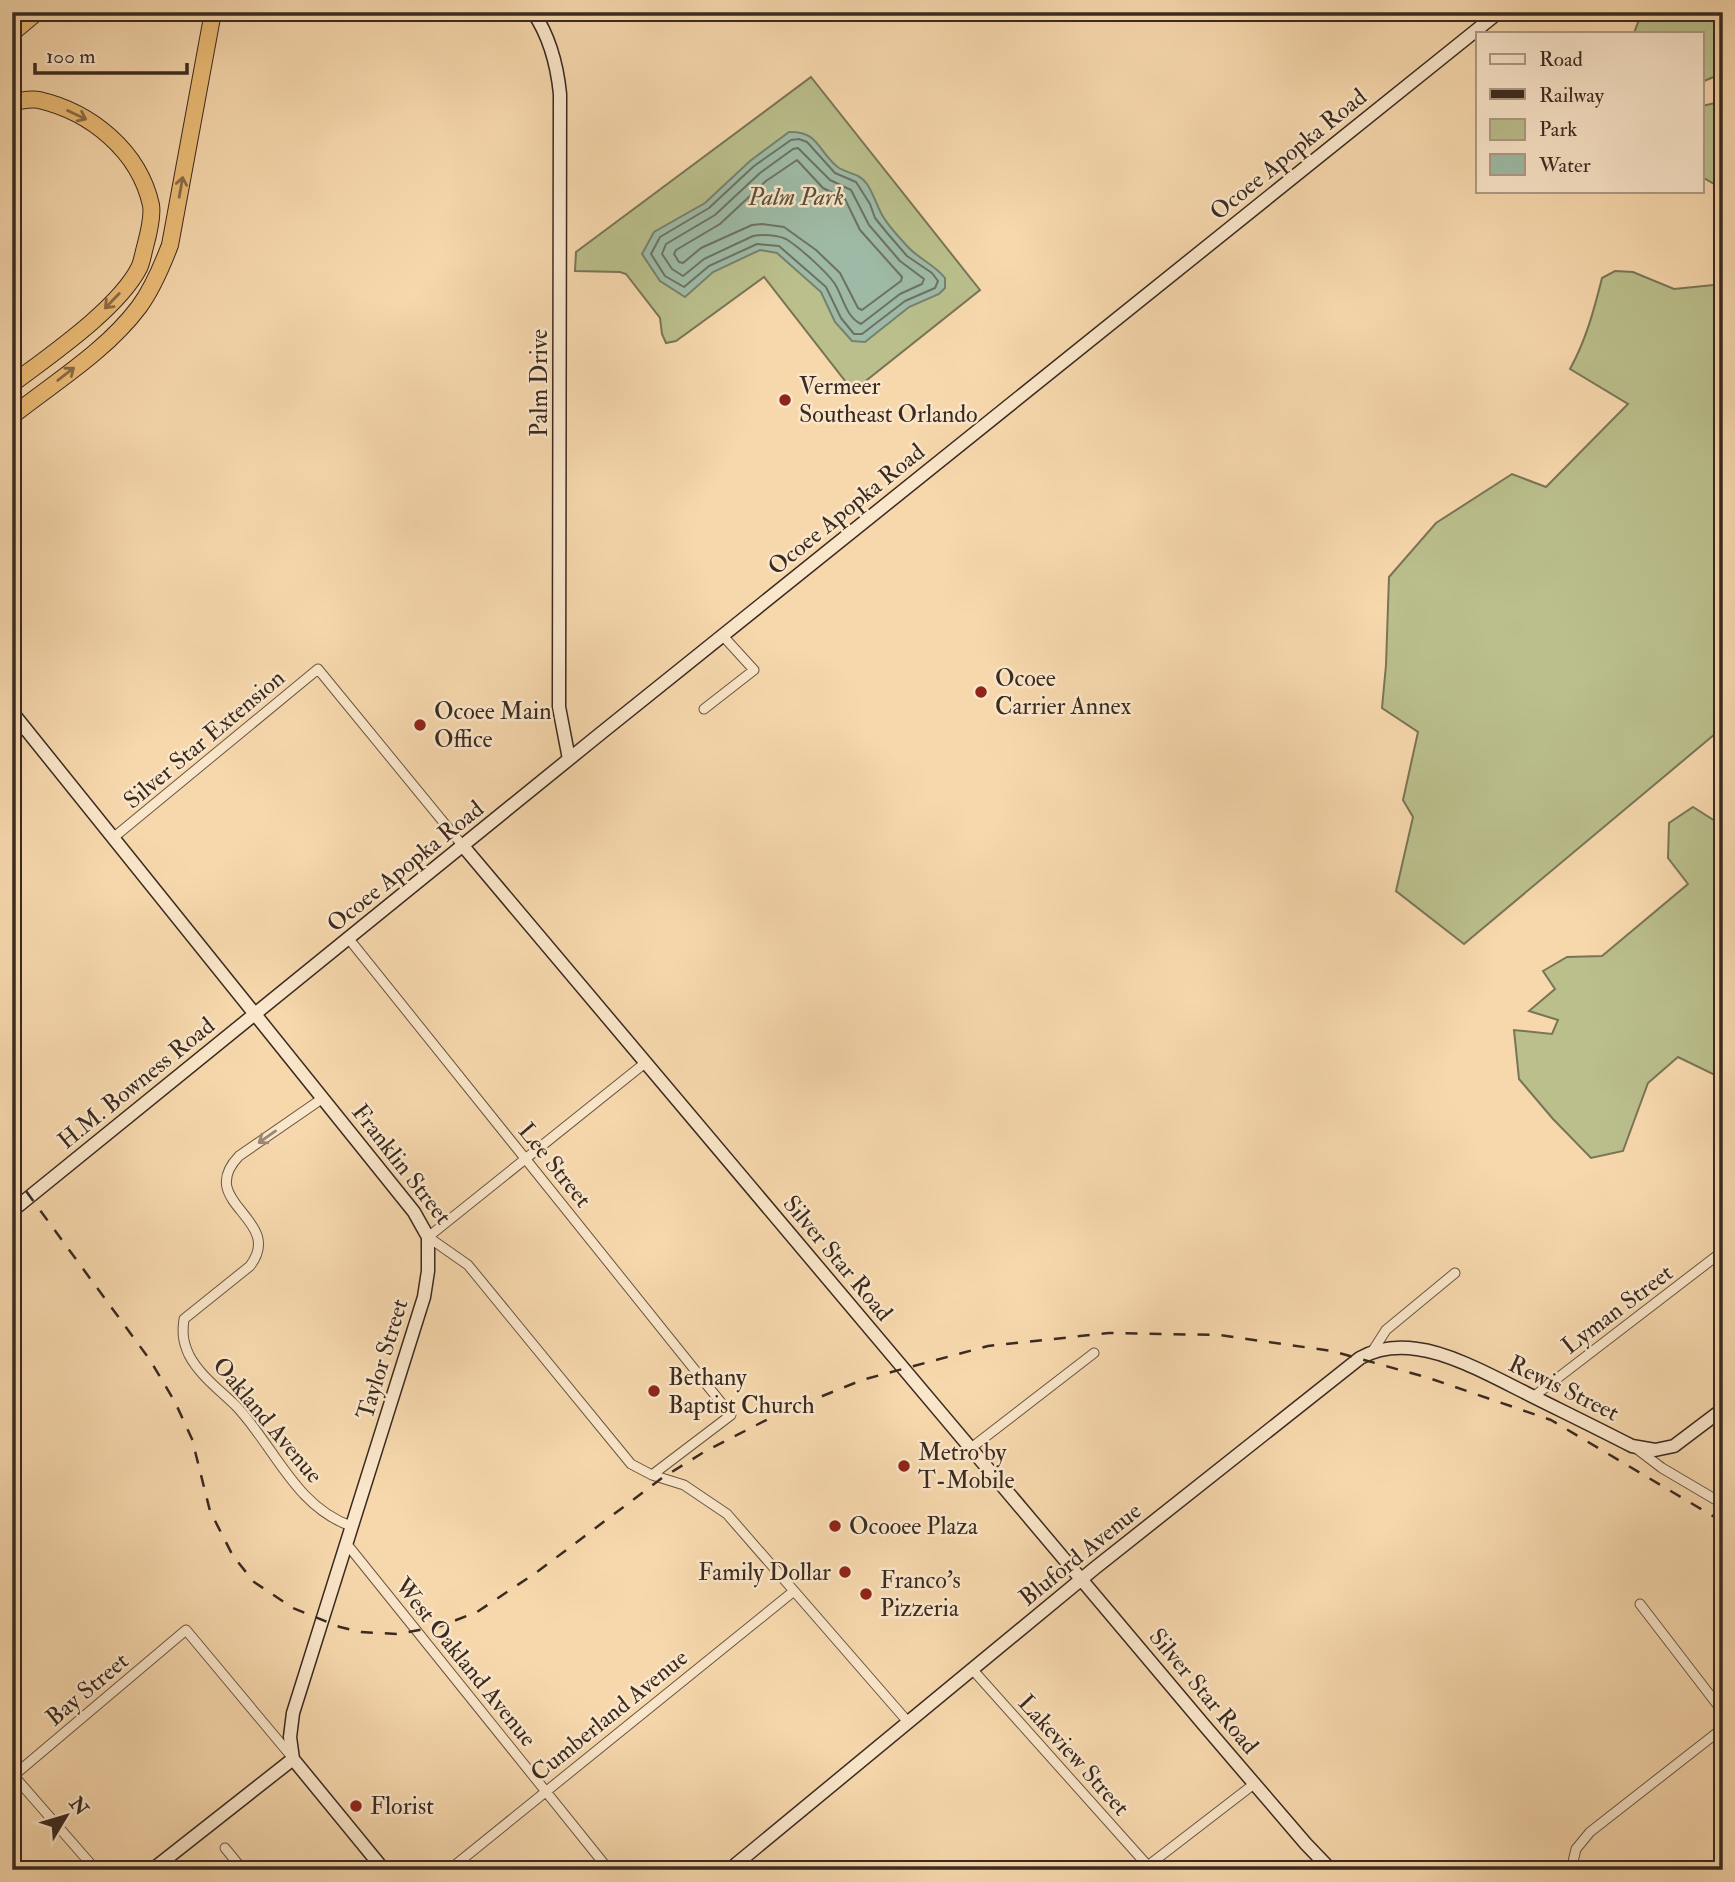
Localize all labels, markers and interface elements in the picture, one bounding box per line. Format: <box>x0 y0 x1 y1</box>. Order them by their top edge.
scale bar <box>35 32 187 76</box>
legend <box>1476 32 1704 192</box>
text: 100 m <box>46 43 96 70</box>
text: Road <box>1539 46 1584 73</box>
street label: Ocoee Apopka Road <box>1204 81 1373 227</box>
text: Railway <box>1539 82 1605 109</box>
one-way arrow <box>66 109 87 122</box>
text: Park <box>1539 116 1577 143</box>
text: Water <box>1538 152 1591 179</box>
one-way arrow <box>175 176 188 199</box>
park label: Palm Park <box>747 182 844 213</box>
one-way arrow <box>103 292 120 309</box>
street label: Palm Drive <box>524 329 555 437</box>
one-way arrow <box>57 366 75 381</box>
place label: Vermeer Southeast Orlando <box>799 371 978 430</box>
marker: Vermeer Southeast Orlando <box>777 392 793 408</box>
street label: Ocoee Apopka Road <box>762 436 931 582</box>
street label: Silver Star Extension <box>117 663 291 816</box>
place label: Ocoee Carrier Annex <box>995 663 1132 722</box>
marker: Ocoee Carrier Annex <box>973 684 989 700</box>
place label: Ocoee Main Office <box>434 696 552 755</box>
marker: Ocoee Main Office <box>412 717 428 733</box>
street label: Ocoee Apopka Road <box>321 793 490 939</box>
street label: H.M. Bowness Road <box>51 1010 221 1156</box>
street label: Franklin Street <box>345 1098 459 1231</box>
street label: Lee Street <box>511 1117 598 1214</box>
one-way arrow <box>258 1130 277 1144</box>
street label: Silver Star Road <box>776 1189 899 1328</box>
street label: Lyman Street <box>1555 1257 1679 1361</box>
street label: Taylor Street <box>349 1295 416 1423</box>
street label: Rewis Street <box>1503 1348 1624 1429</box>
street label: Oakland Avenue <box>206 1351 329 1490</box>
place label: Bethany Baptist Church <box>668 1362 815 1421</box>
marker: Bethany Baptist Church <box>646 1383 662 1399</box>
place label: Metro by T-Mobile <box>918 1437 1014 1496</box>
marker: Metro by T-Mobile <box>896 1458 912 1474</box>
street label: Bluford Avenue <box>1013 1496 1148 1613</box>
place label: Ocooee Plaza <box>849 1511 979 1542</box>
marker: Ocooee Plaza <box>827 1518 843 1534</box>
place label: Family Dollar <box>698 1557 831 1588</box>
marker: Family Dollar <box>837 1564 853 1580</box>
place label: Franco's Pizzeria <box>880 1565 961 1624</box>
street label: West Oakland Avenue <box>387 1571 543 1753</box>
marker: Franco's Pizzeria <box>858 1586 874 1602</box>
street label: Silver Star Road <box>1142 1622 1265 1761</box>
street label: Cumberland Avenue <box>524 1642 694 1788</box>
street label: Bay Street <box>40 1646 135 1733</box>
street label: Lakeview Street <box>1011 1688 1136 1823</box>
north arrow <box>32 1780 102 1850</box>
text: N <box>63 1791 94 1821</box>
place label: Florist <box>370 1791 434 1822</box>
marker: Florist <box>348 1798 364 1814</box>

